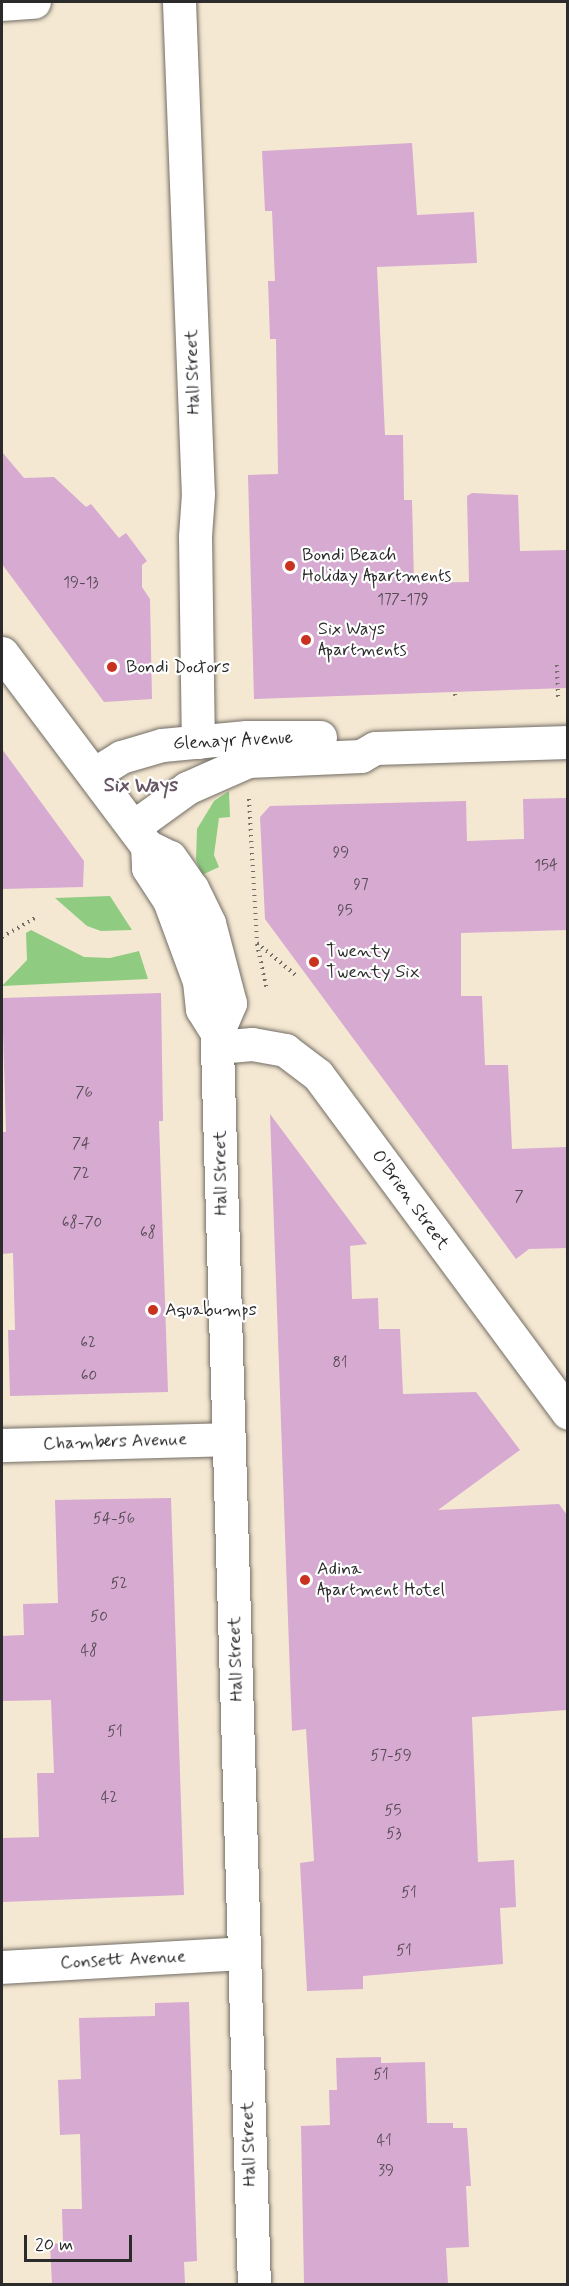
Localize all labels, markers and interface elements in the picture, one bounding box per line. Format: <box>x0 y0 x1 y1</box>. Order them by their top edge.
street label: Hall Street <box>181 329 205 415</box>
place label: Bondi Beach Holiday Apartments <box>302 545 451 588</box>
marker: Bondi Beach Holiday Apartments <box>283 559 297 573</box>
house number: 19-13 <box>63 575 99 593</box>
house number: 177-179 <box>377 592 429 610</box>
place label: Six Ways Apartments <box>318 619 406 662</box>
marker: Six Ways Apartments <box>299 633 313 647</box>
place label: Bondi Doctors <box>126 656 230 678</box>
marker: Bondi Doctors <box>103 658 121 676</box>
street label: Glenayr Avenue <box>170 727 296 755</box>
district label: Six Ways <box>102 773 180 797</box>
house number: 99 <box>333 845 349 863</box>
house number: 154 <box>534 858 558 876</box>
house number: 97 <box>354 877 368 895</box>
house number: 95 <box>337 903 353 921</box>
place label: Twenty Twenty Six <box>326 941 418 984</box>
marker: Twenty Twenty Six <box>307 955 321 969</box>
house number: 76 <box>75 1085 93 1103</box>
street label: Hall Street <box>209 1130 233 1216</box>
house number: 74 <box>72 1136 90 1154</box>
street label: O'Brien Street <box>367 1146 453 1254</box>
house number: 72 <box>72 1166 90 1184</box>
house number: 7 <box>514 1189 524 1207</box>
house number: 68-70 <box>62 1215 102 1233</box>
house number: 68 <box>140 1225 156 1243</box>
place label: Aquabumps <box>165 1299 257 1321</box>
marker: Aquabumps <box>146 1303 160 1317</box>
house number: 62 <box>80 1335 96 1353</box>
house number: 81 <box>333 1355 347 1373</box>
house number: 60 <box>81 1368 97 1386</box>
street label: Chambers Avenue <box>42 1429 188 1455</box>
house number: 54-56 <box>93 1511 135 1529</box>
place label: Adina Apartment Hotel <box>317 1559 440 1602</box>
marker: Adina Apartment Hotel <box>298 1573 312 1587</box>
house number: 52 <box>111 1576 127 1594</box>
house number: 50 <box>90 1609 108 1627</box>
street label: Hall Street <box>224 1616 248 1702</box>
house number: 48 <box>81 1643 97 1661</box>
house number: 51 <box>107 1724 123 1742</box>
house number: 57-59 <box>370 1748 412 1766</box>
house number: 42 <box>101 1790 117 1808</box>
house number: 55 <box>385 1803 401 1821</box>
house number: 53 <box>386 1826 402 1844</box>
house number: 51 <box>401 1885 417 1903</box>
house number: 51 <box>396 1943 412 1961</box>
street label: Consett Avenue <box>60 1946 186 1974</box>
house number: 51 <box>373 2067 389 2085</box>
street label: Hall Street <box>237 2101 261 2187</box>
house number: 41 <box>376 2133 392 2151</box>
house number: 39 <box>378 2163 394 2181</box>
scale bar <box>27 2223 135 2261</box>
text: 20 m <box>35 2233 73 2257</box>

